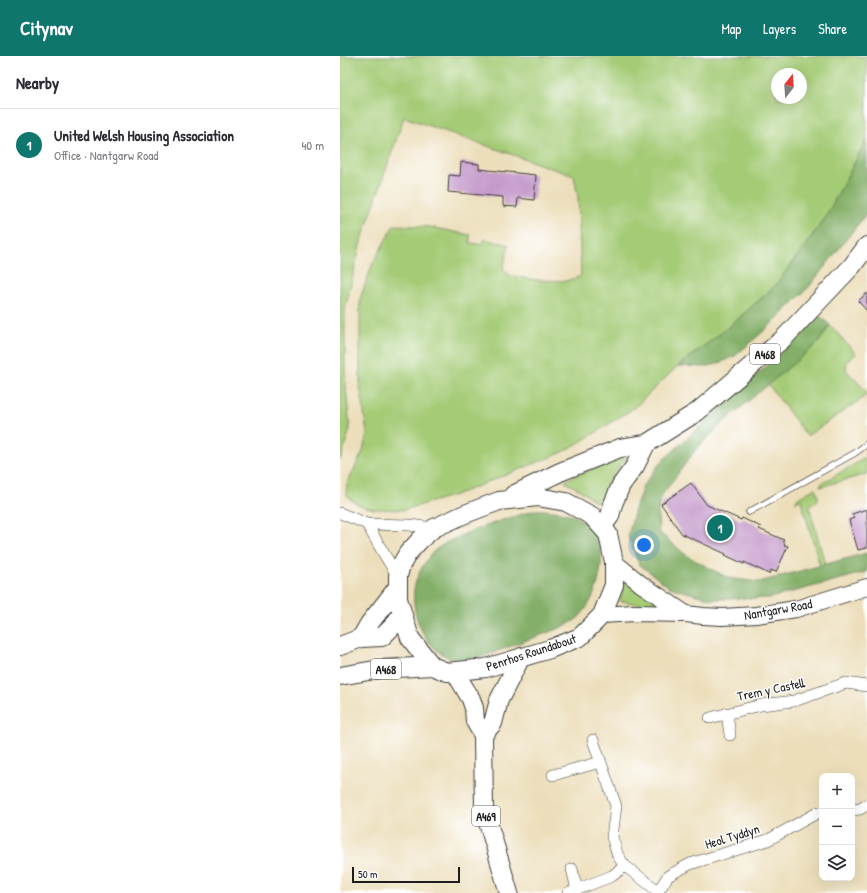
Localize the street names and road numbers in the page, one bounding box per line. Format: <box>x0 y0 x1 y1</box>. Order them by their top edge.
road number: A468 <box>750 344 780 364</box>
street label: Nantgarw Road <box>743 594 813 624</box>
street label: Penrhos Roundabout <box>484 629 579 675</box>
road number: A468 <box>371 659 401 679</box>
street label: Trem y Castell <box>735 673 807 705</box>
road number: A469 <box>472 806 500 826</box>
street label: Heol Tyddyn <box>703 819 762 853</box>

